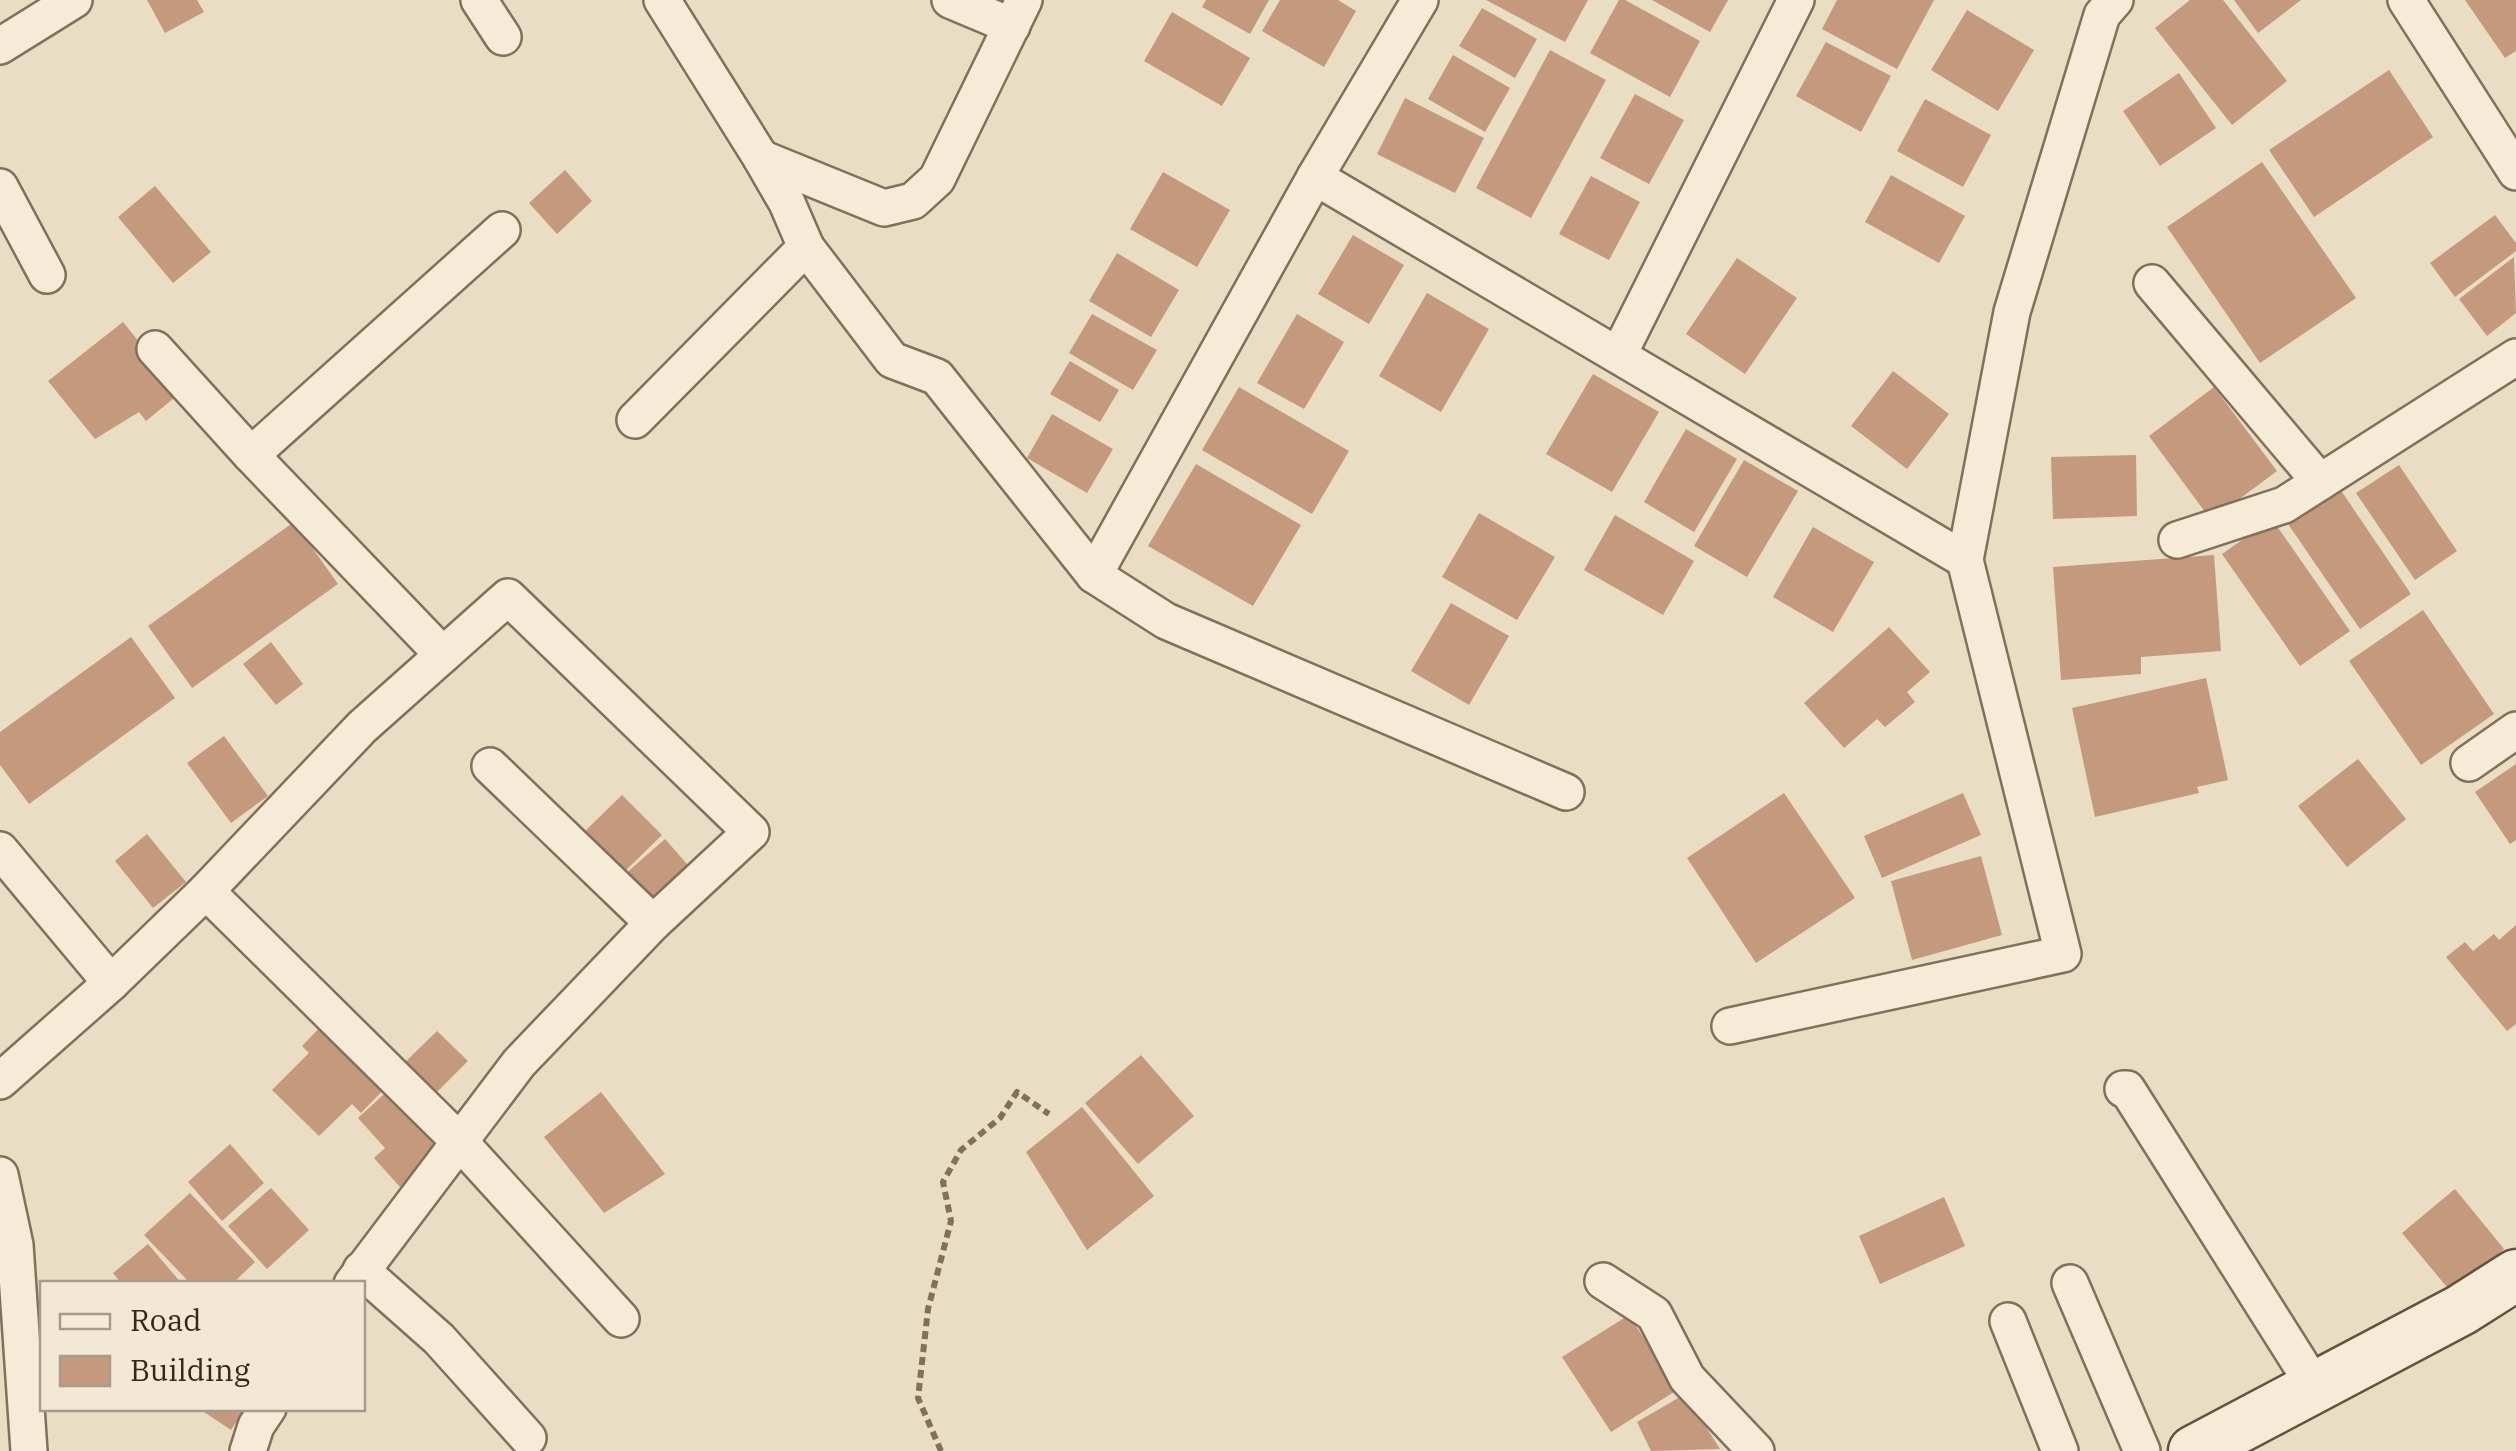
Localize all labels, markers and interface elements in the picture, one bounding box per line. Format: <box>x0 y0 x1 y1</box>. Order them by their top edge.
legend <box>40 1281 365 1411</box>
text: Road <box>130 1300 202 1339</box>
text: Building <box>130 1350 250 1389</box>

